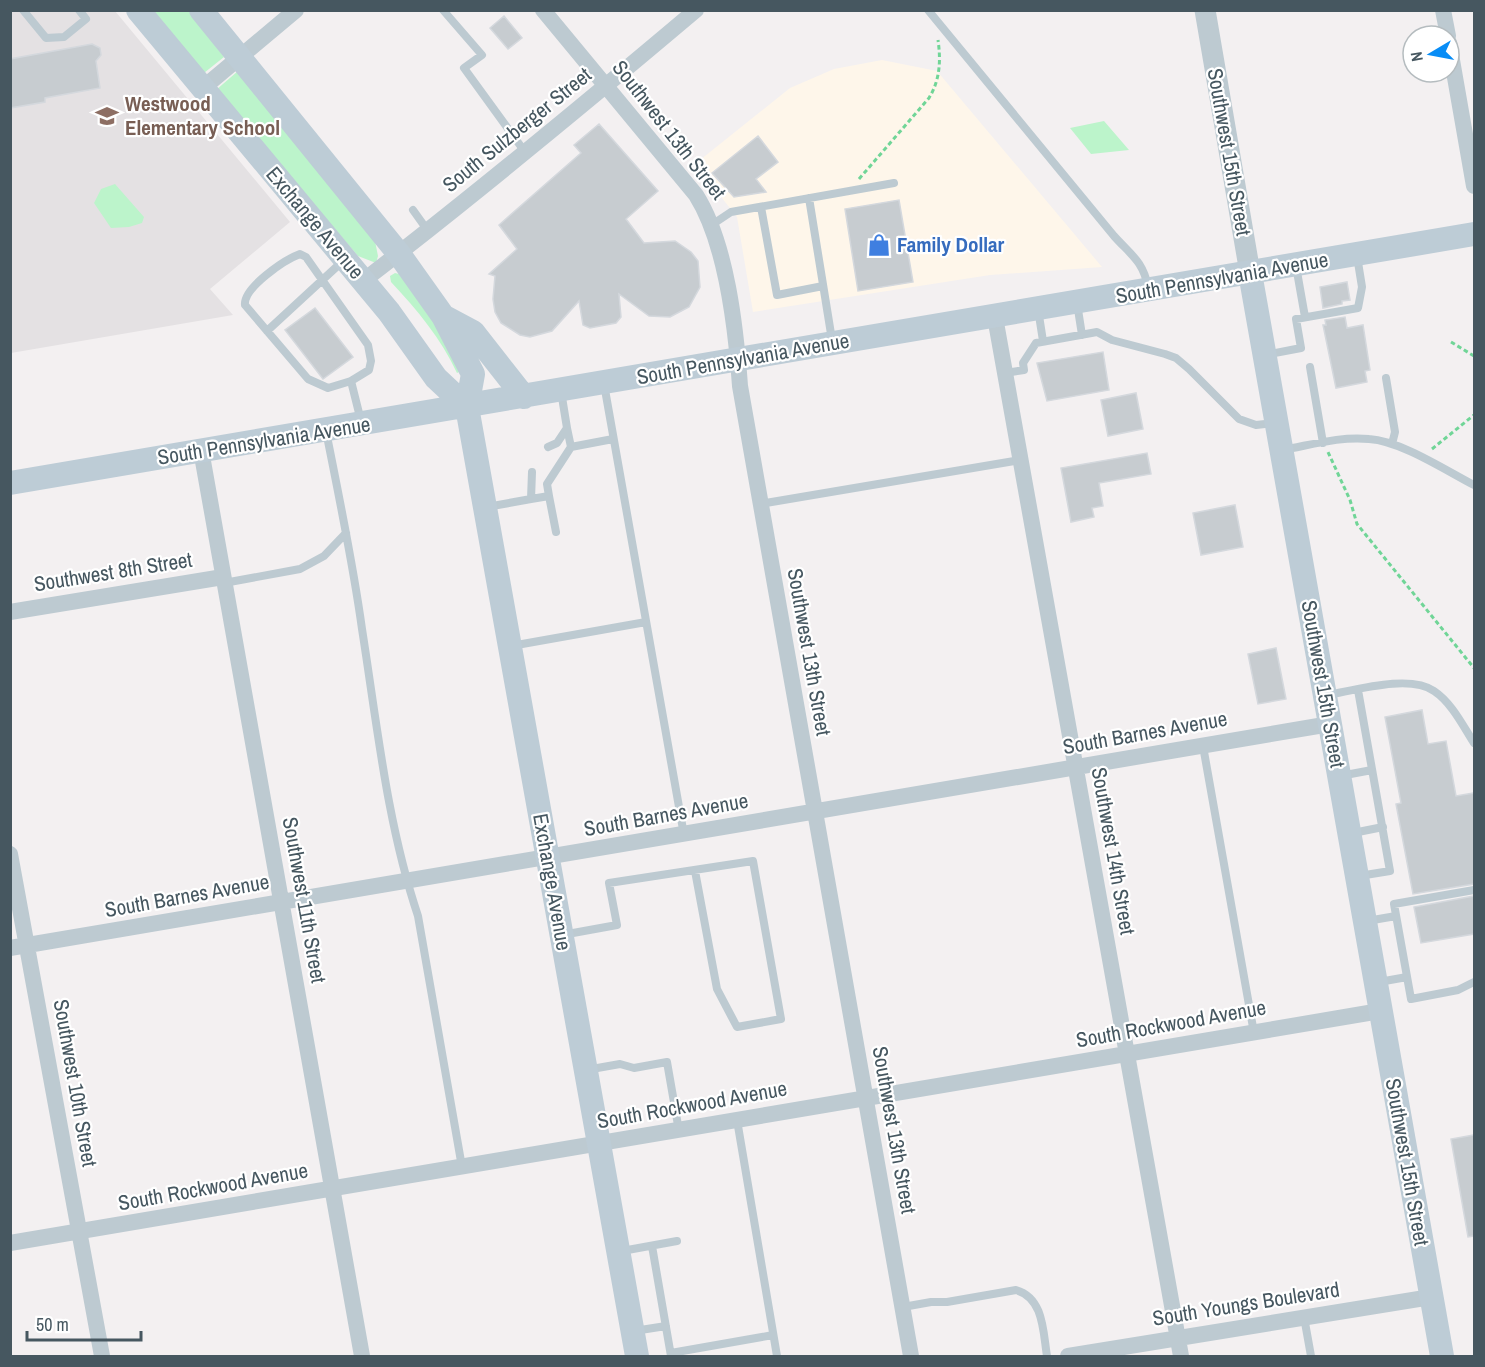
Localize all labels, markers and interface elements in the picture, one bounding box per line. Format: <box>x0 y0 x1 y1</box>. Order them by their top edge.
north arrow <box>1401 24 1461 84</box>
text: N <box>1405 50 1428 63</box>
street label: Southwest 13th Street <box>606 54 733 206</box>
street label: South Sulzberger Street <box>436 60 597 199</box>
street label: Southwest 15th Street <box>1201 66 1259 238</box>
place label: Westwood Elementary School <box>125 89 280 142</box>
school or university icon: Westwood Elementary School <box>94 103 120 129</box>
street label: Exchange Avenue <box>260 160 371 285</box>
place label: Family Dollar <box>897 230 1005 259</box>
shop icon: Family Dollar <box>866 232 892 258</box>
street label: South Pennsylvania Avenue <box>1113 245 1330 310</box>
street label: South Pennsylvania Avenue <box>634 326 851 391</box>
street label: South Pennsylvania Avenue <box>155 409 372 472</box>
street label: Southwest 8th Street <box>32 545 194 598</box>
street label: Southwest 13th Street <box>781 566 839 738</box>
street label: Southwest 15th Street <box>1295 598 1353 770</box>
street label: South Barnes Avenue <box>1061 704 1229 761</box>
street label: Southwest 14th Street <box>1085 765 1143 937</box>
street label: South Barnes Avenue <box>582 786 750 843</box>
street label: Exchange Avenue <box>526 811 579 953</box>
street label: Southwest 11th Street <box>276 815 333 985</box>
street label: South Barnes Avenue <box>103 867 271 924</box>
street label: South Rockwood Avenue <box>1074 993 1268 1054</box>
street label: Southwest 10th Street <box>47 997 105 1169</box>
street label: Southwest 13th Street <box>866 1044 924 1216</box>
street label: South Rockwood Avenue <box>595 1074 789 1135</box>
street label: Southwest 15th Street <box>1379 1076 1437 1248</box>
street label: South Rockwood Avenue <box>116 1156 310 1217</box>
street label: South Youngs Boulevard <box>1150 1274 1341 1333</box>
scale bar <box>27 1304 141 1342</box>
text: 50 m <box>36 1312 69 1337</box>

